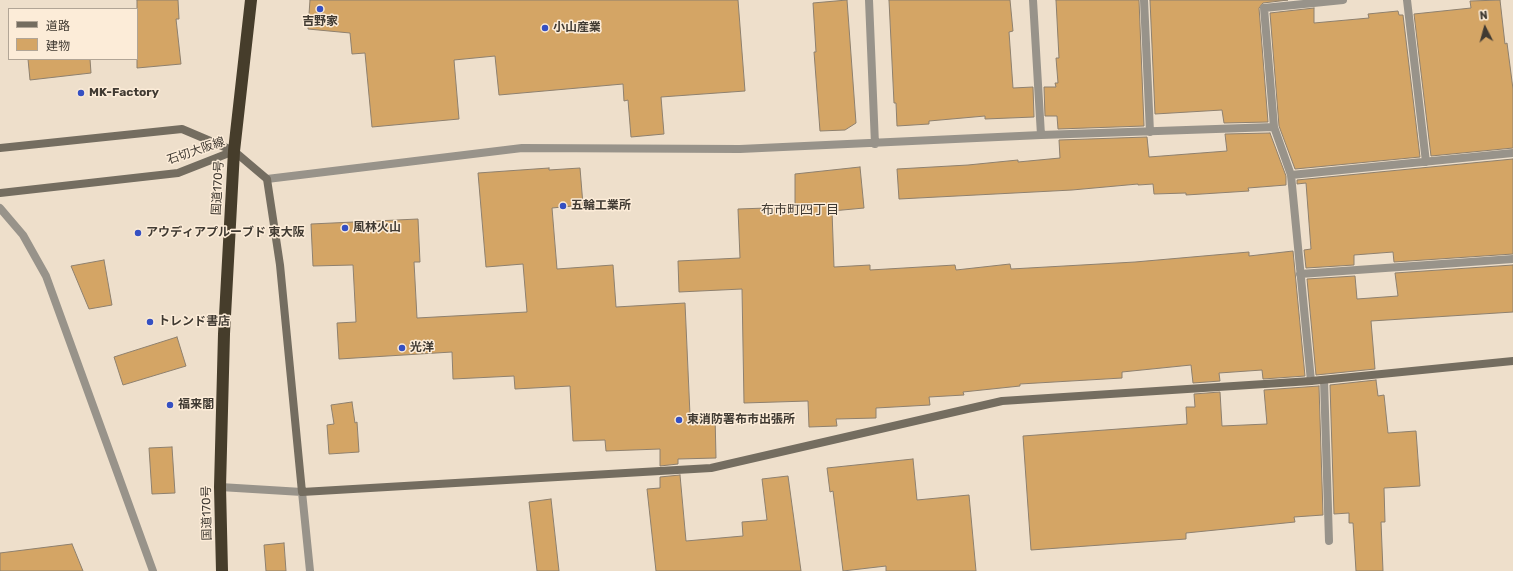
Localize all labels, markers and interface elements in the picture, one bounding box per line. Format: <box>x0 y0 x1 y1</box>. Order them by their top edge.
marker: 吉野家 <box>315 4 325 14</box>
legend <box>8 8 138 60</box>
north arrow <box>1465 8 1505 48</box>
text: N <box>1479 9 1488 22</box>
place label: 吉野家 <box>302 15 338 29</box>
text: 道路 <box>46 19 70 33</box>
place label: 小山産業 <box>553 21 601 35</box>
marker: 小山産業 <box>540 23 550 33</box>
text: 建物 <box>46 39 70 53</box>
place label: MK-Factory <box>89 86 159 100</box>
marker: MK-Factory <box>76 88 86 98</box>
street label: 石切大阪線 <box>165 134 227 168</box>
street label: 国道170号 <box>209 160 227 216</box>
place label: 五輪工業所 <box>571 199 631 213</box>
marker: 五輪工業所 <box>558 201 568 211</box>
district label: 布市町四丁目 <box>761 202 839 218</box>
place label: 風林火山 <box>353 221 401 235</box>
marker: 風林火山 <box>340 223 350 233</box>
place label: アウディアプルーブド 東大阪 <box>146 226 305 240</box>
marker: アウディアプルーブド 東大阪 <box>133 228 143 238</box>
place label: トレンド書店 <box>158 315 230 329</box>
marker: トレンド書店 <box>145 317 155 327</box>
place label: 光洋 <box>410 341 434 355</box>
marker: 光洋 <box>397 343 407 353</box>
place label: 福来閣 <box>178 398 214 412</box>
marker: 福来閣 <box>165 400 175 410</box>
place label: 東消防署布市出張所 <box>687 413 795 427</box>
marker: 東消防署布市出張所 <box>674 415 684 425</box>
street label: 国道170号 <box>199 485 215 541</box>

